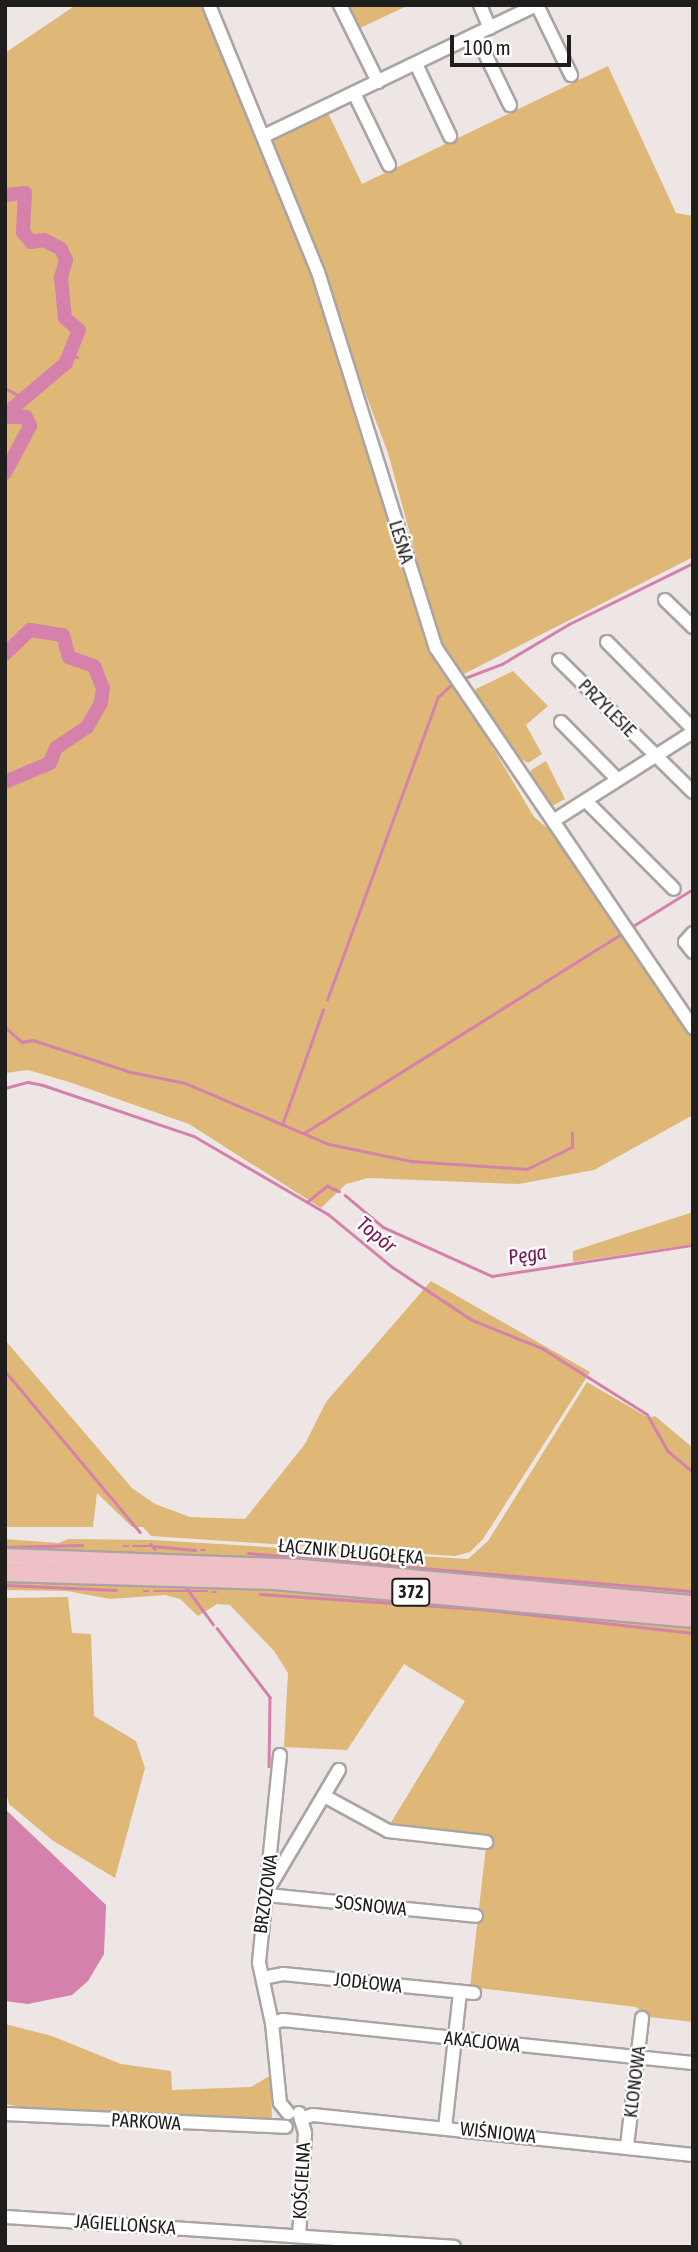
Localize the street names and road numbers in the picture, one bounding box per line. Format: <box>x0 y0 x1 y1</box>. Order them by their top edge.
street label: LEŚNA <box>384 518 418 566</box>
street label: PRZYLESIE <box>573 674 641 742</box>
street label: ŁĄCZNIK DŁUGOŁĘKA <box>277 1534 425 1570</box>
road number: 372 <box>390 1577 432 1606</box>
street label: BRZOZOWA <box>249 1853 283 1935</box>
street label: SOSNOWA <box>334 1891 408 1921</box>
street label: JODŁOWA <box>333 1968 403 1998</box>
street label: AKACJOWA <box>443 2027 521 2057</box>
street label: KLONOWA <box>619 2045 651 2119</box>
street label: PARKOWA <box>111 2109 181 2135</box>
street label: WIŚNIOWA <box>459 2118 537 2148</box>
street label: KOŚCIELNA <box>289 2142 315 2220</box>
street label: JAGIELLOŃSKA <box>74 2210 176 2240</box>

